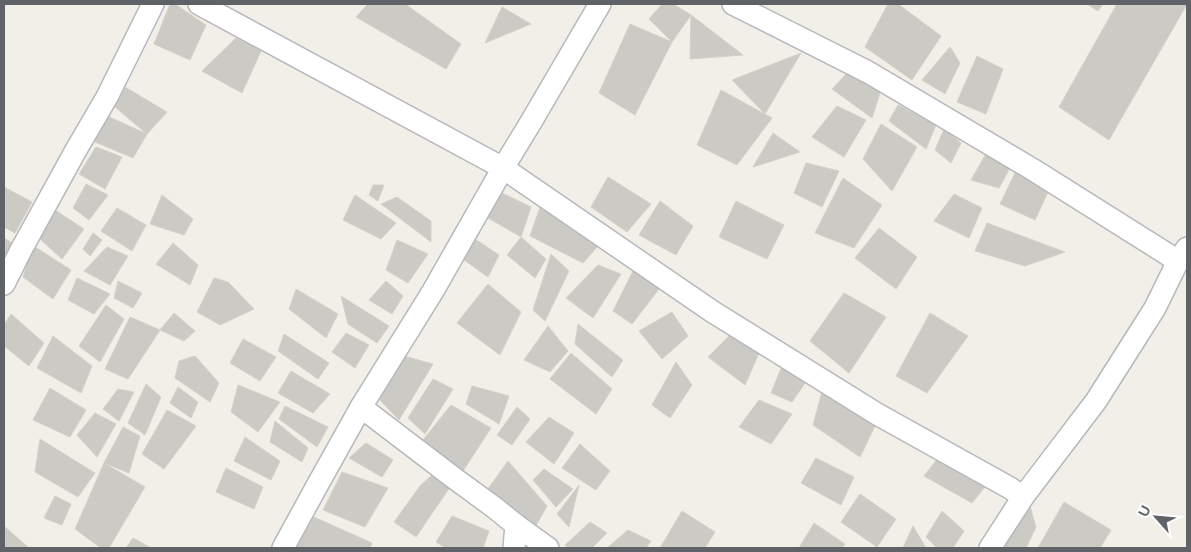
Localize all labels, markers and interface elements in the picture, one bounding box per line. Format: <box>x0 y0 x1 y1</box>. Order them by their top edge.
north arrow <box>1131 492 1181 542</box>
text: U <box>1135 503 1154 519</box>

